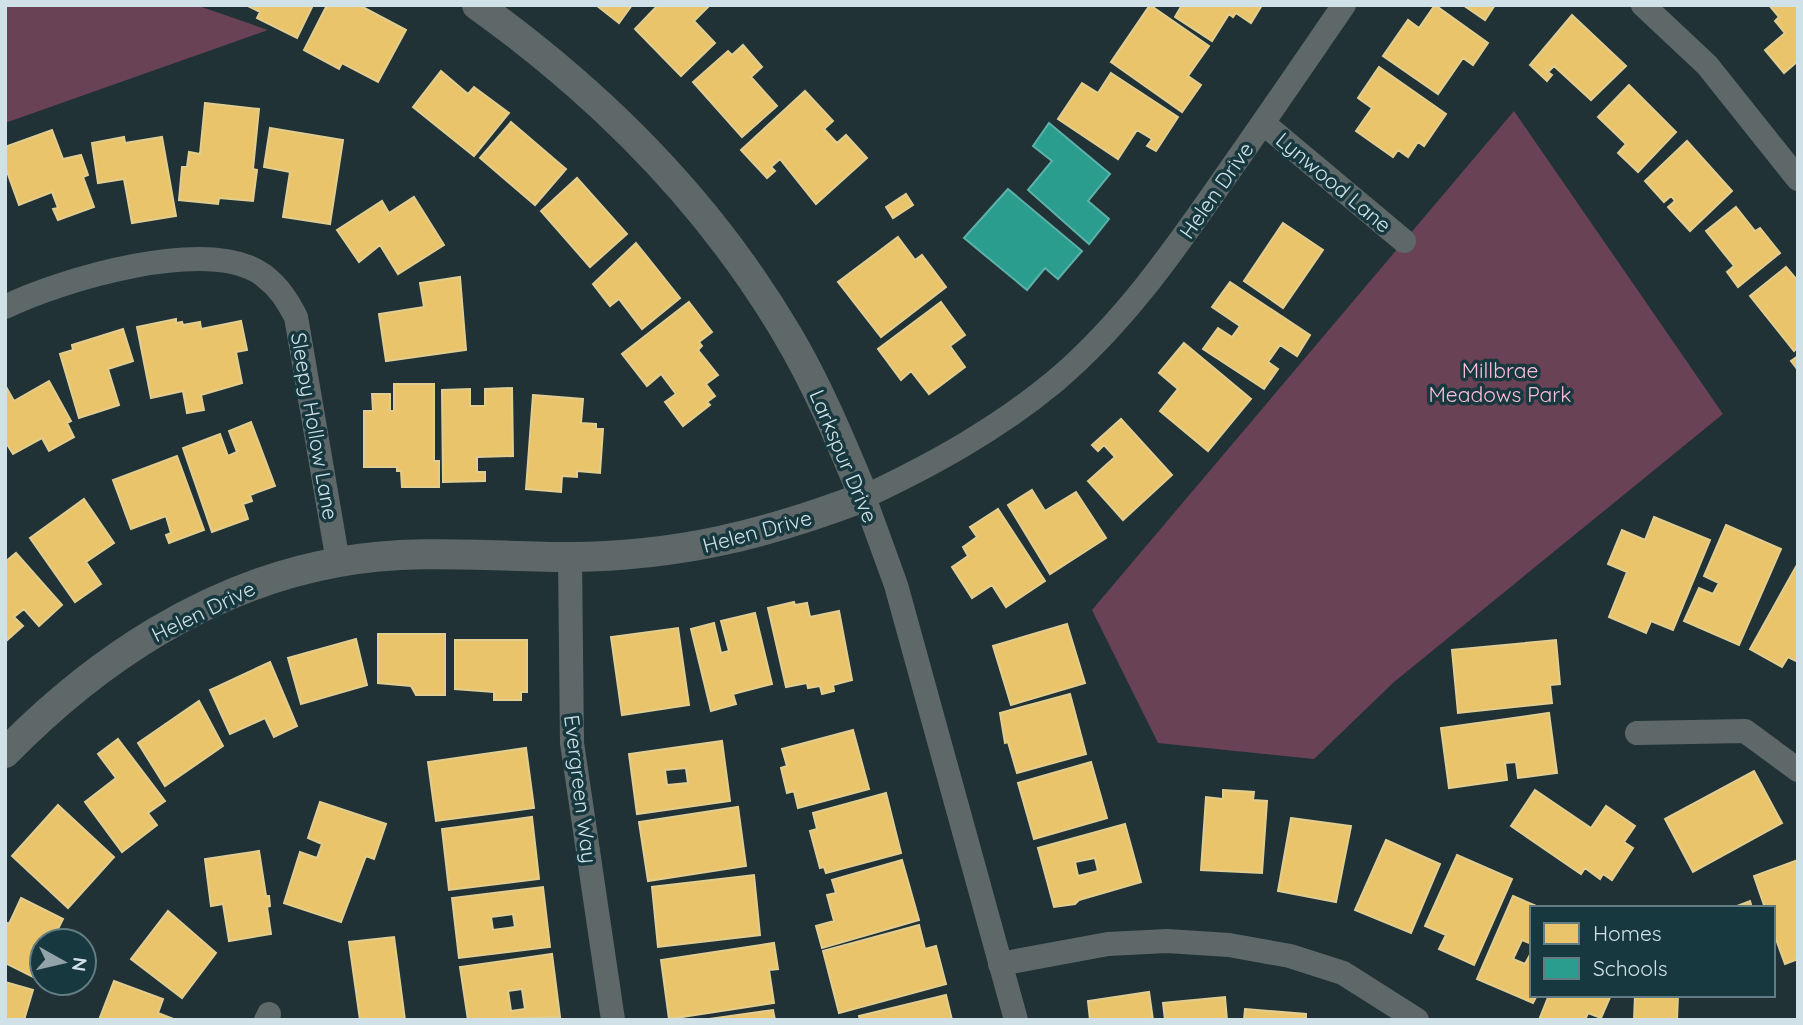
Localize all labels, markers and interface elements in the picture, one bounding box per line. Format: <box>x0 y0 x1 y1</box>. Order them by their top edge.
street label: Lynwood Lane <box>1271 126 1397 238</box>
street label: Helen Drive <box>1173 137 1259 243</box>
street label: Sleepy Hollow Lane <box>286 330 344 522</box>
park label: Millbrae Meadows Park <box>1428 357 1572 407</box>
street label: Larkspur Drive <box>804 386 884 526</box>
street label: Helen Drive <box>700 504 814 558</box>
street label: Helen Drive <box>147 575 259 647</box>
street label: Evergreen Way <box>559 713 603 865</box>
legend <box>1530 906 1775 997</box>
text: Homes <box>1593 920 1662 946</box>
north arrow <box>28 927 98 997</box>
text: Schools <box>1593 955 1668 981</box>
text: N <box>67 956 93 973</box>

